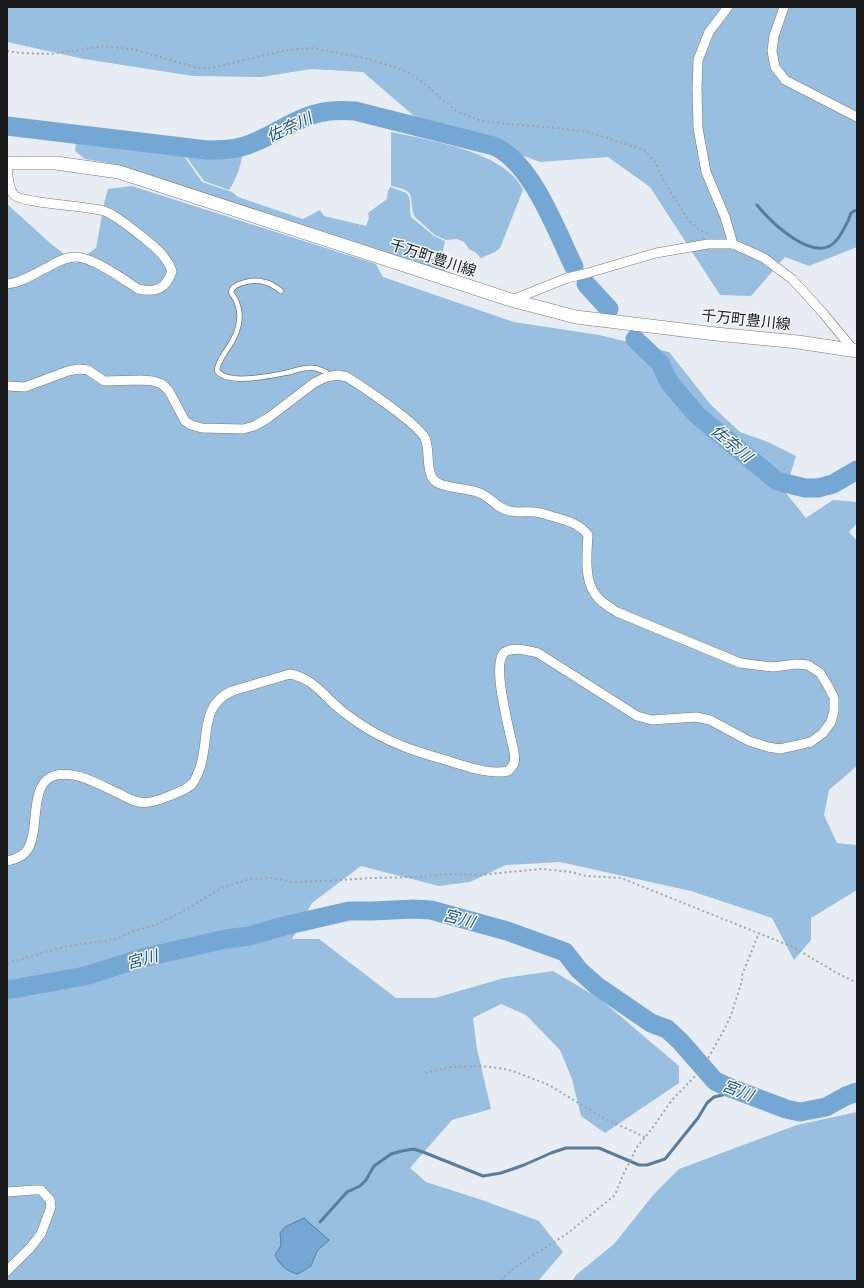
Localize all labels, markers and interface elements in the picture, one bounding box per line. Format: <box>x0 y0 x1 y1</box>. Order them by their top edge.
water label: 佐奈川 <box>263 108 317 146</box>
street label: 千万町豊川線 <box>387 236 479 280</box>
street label: 千万町豊川線 <box>700 306 792 334</box>
water label: 佐奈川 <box>707 421 758 467</box>
water label: 宮川 <box>441 905 479 932</box>
water label: 宮川 <box>124 946 162 973</box>
water label: 宮川 <box>719 1076 758 1106</box>

